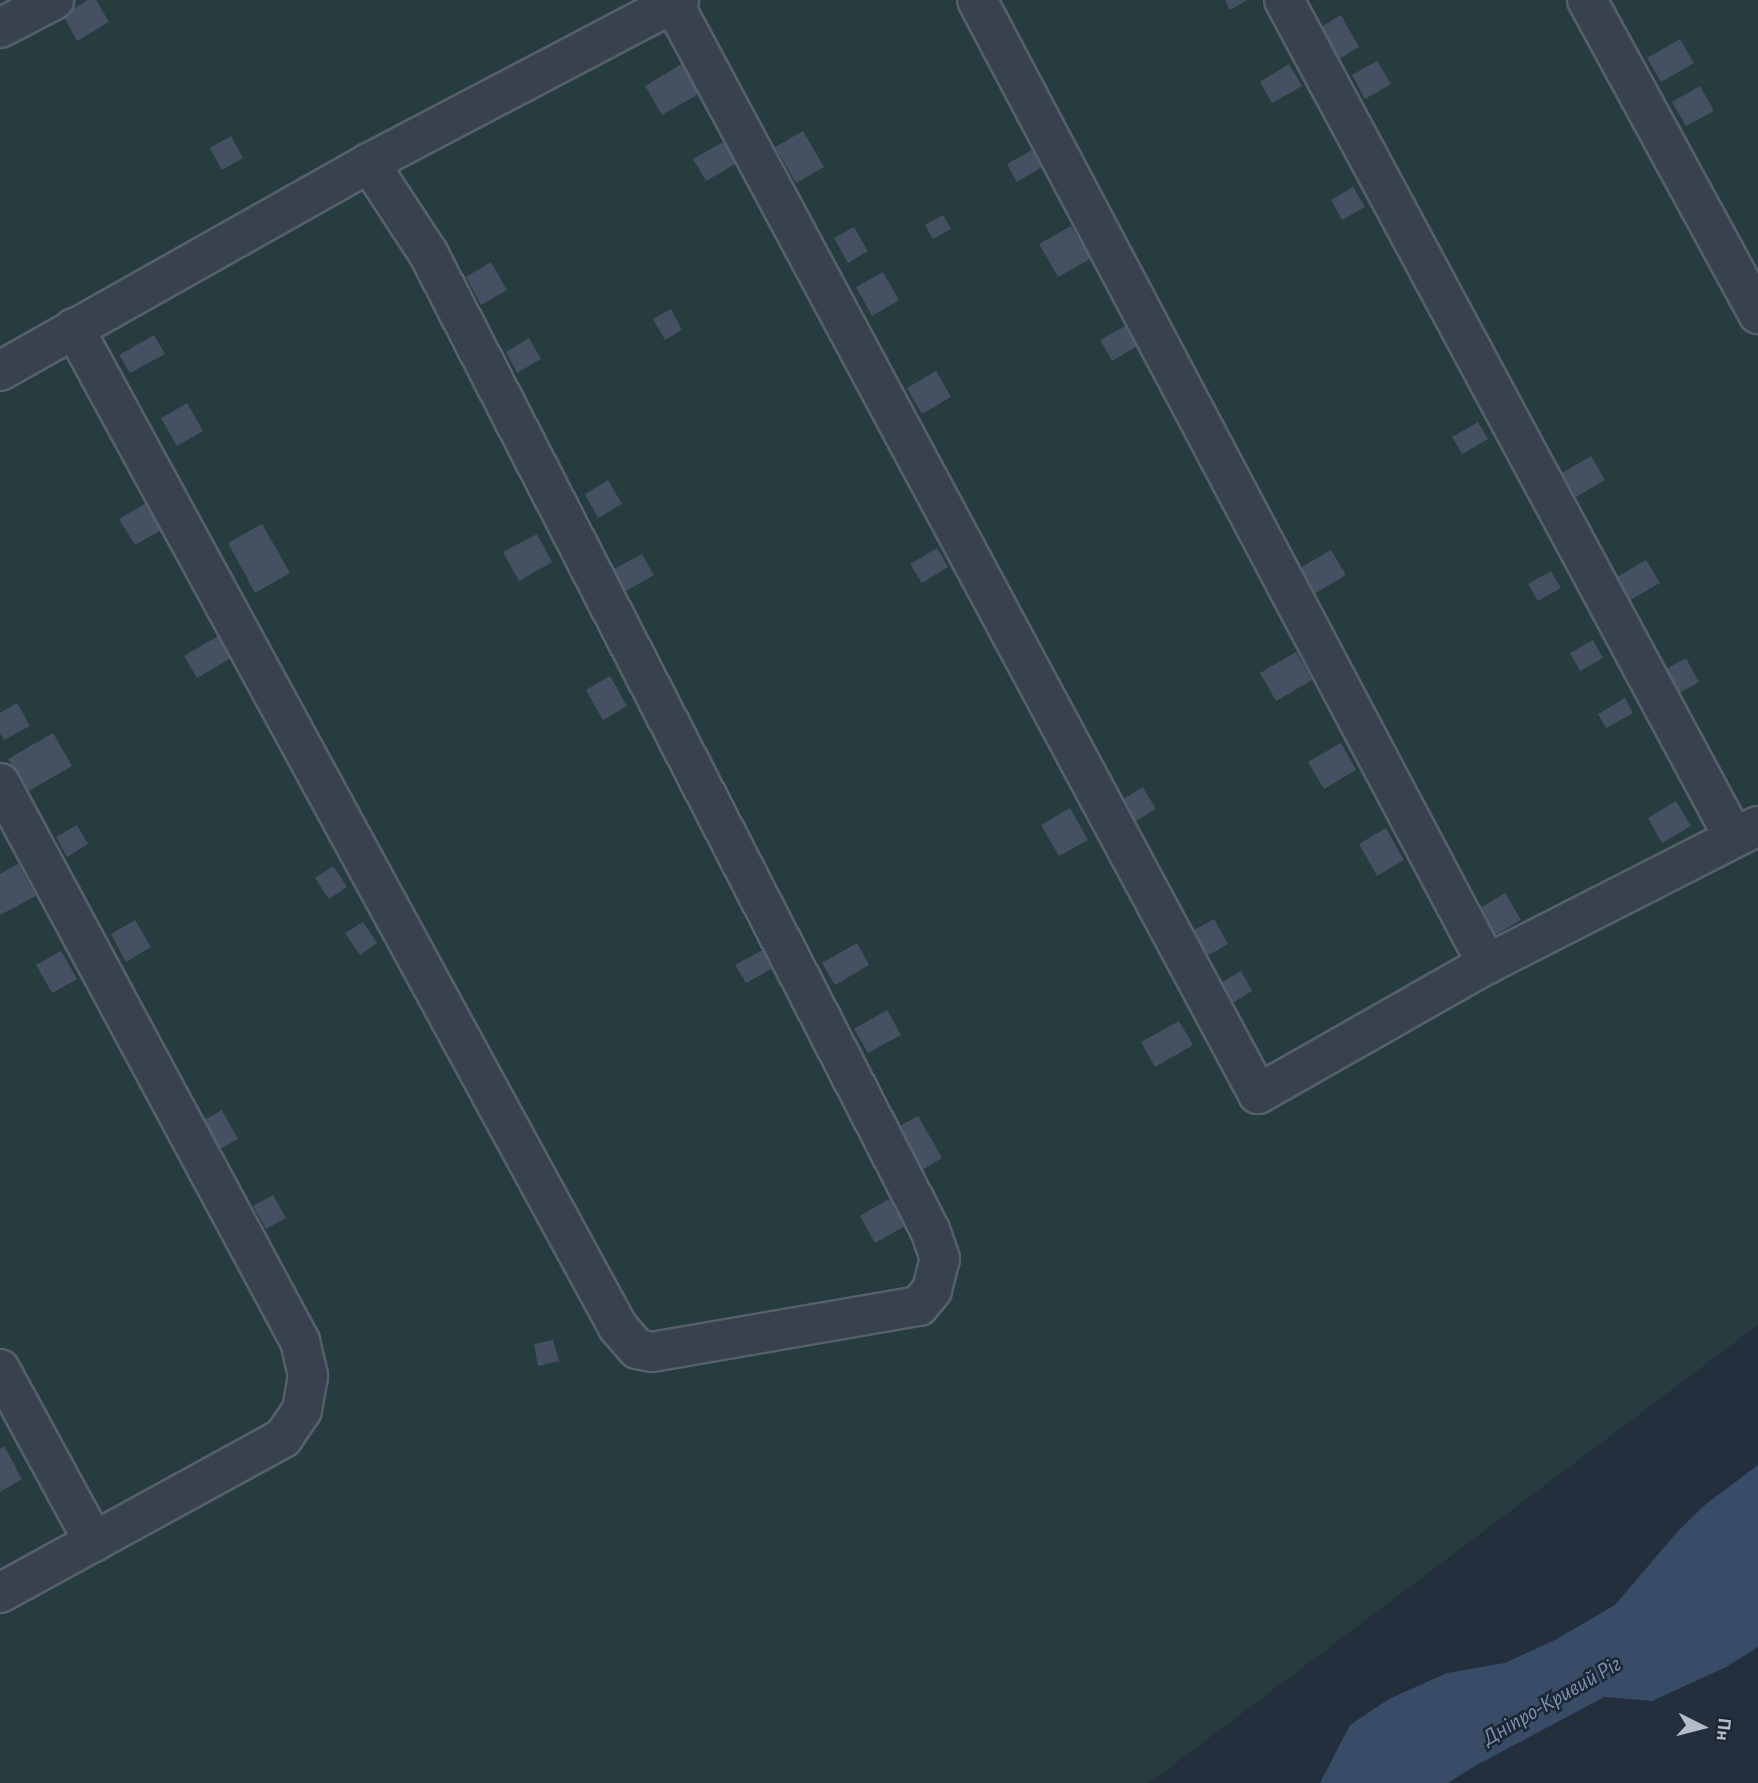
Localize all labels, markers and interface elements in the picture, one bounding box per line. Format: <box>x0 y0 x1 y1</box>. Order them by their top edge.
water label: Дніпро-Кривий Ріг <box>1477 1651 1627 1753</box>
north arrow <box>1667 1692 1737 1762</box>
text: Пн <box>1713 1717 1734 1742</box>

